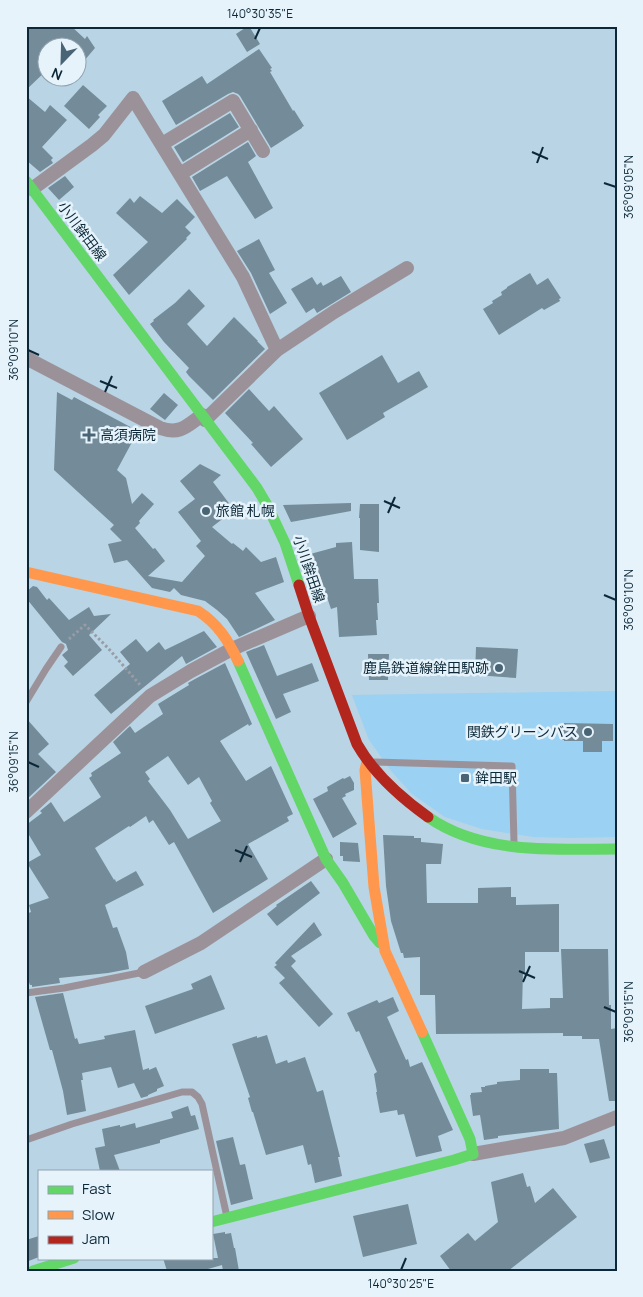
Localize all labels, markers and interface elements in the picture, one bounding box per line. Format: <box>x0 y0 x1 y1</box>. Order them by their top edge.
text: 140°30'35"E <box>227 5 293 22</box>
north arrow <box>38 38 88 88</box>
text: N <box>48 64 65 85</box>
text: 36°09'05"N <box>620 155 637 219</box>
street label: 小川鉾田線 <box>54 197 111 264</box>
text: 36°09'10"N <box>5 319 22 381</box>
place label: 高須病院 <box>100 425 156 444</box>
marker: 高須病院 <box>82 428 96 442</box>
place label: 旅館 札幌 <box>216 501 275 520</box>
marker: 旅館 札幌 <box>200 505 212 517</box>
street label: 小川鉾田線 <box>289 533 330 605</box>
text: 36°09'10"N <box>620 569 637 631</box>
place label: 鹿島鉄道線鉾田駅跡 <box>363 658 489 677</box>
marker: 鹿島鉄道線鉾田駅跡 <box>493 662 505 674</box>
place label: 関鉄グリーンバス <box>467 722 578 741</box>
marker: 関鉄グリーンバス <box>582 726 594 738</box>
text: 36°09'15"N <box>5 731 22 793</box>
place label: 鉾田駅 <box>475 768 517 787</box>
marker: 鉾田駅 <box>459 772 471 784</box>
text: 36°09'15"N <box>620 981 637 1043</box>
legend <box>38 1170 212 1260</box>
text: Fast <box>82 1178 111 1199</box>
text: Slow <box>82 1204 115 1225</box>
text: Jam <box>82 1228 110 1249</box>
text: 140°30'25"E <box>368 1275 434 1292</box>

